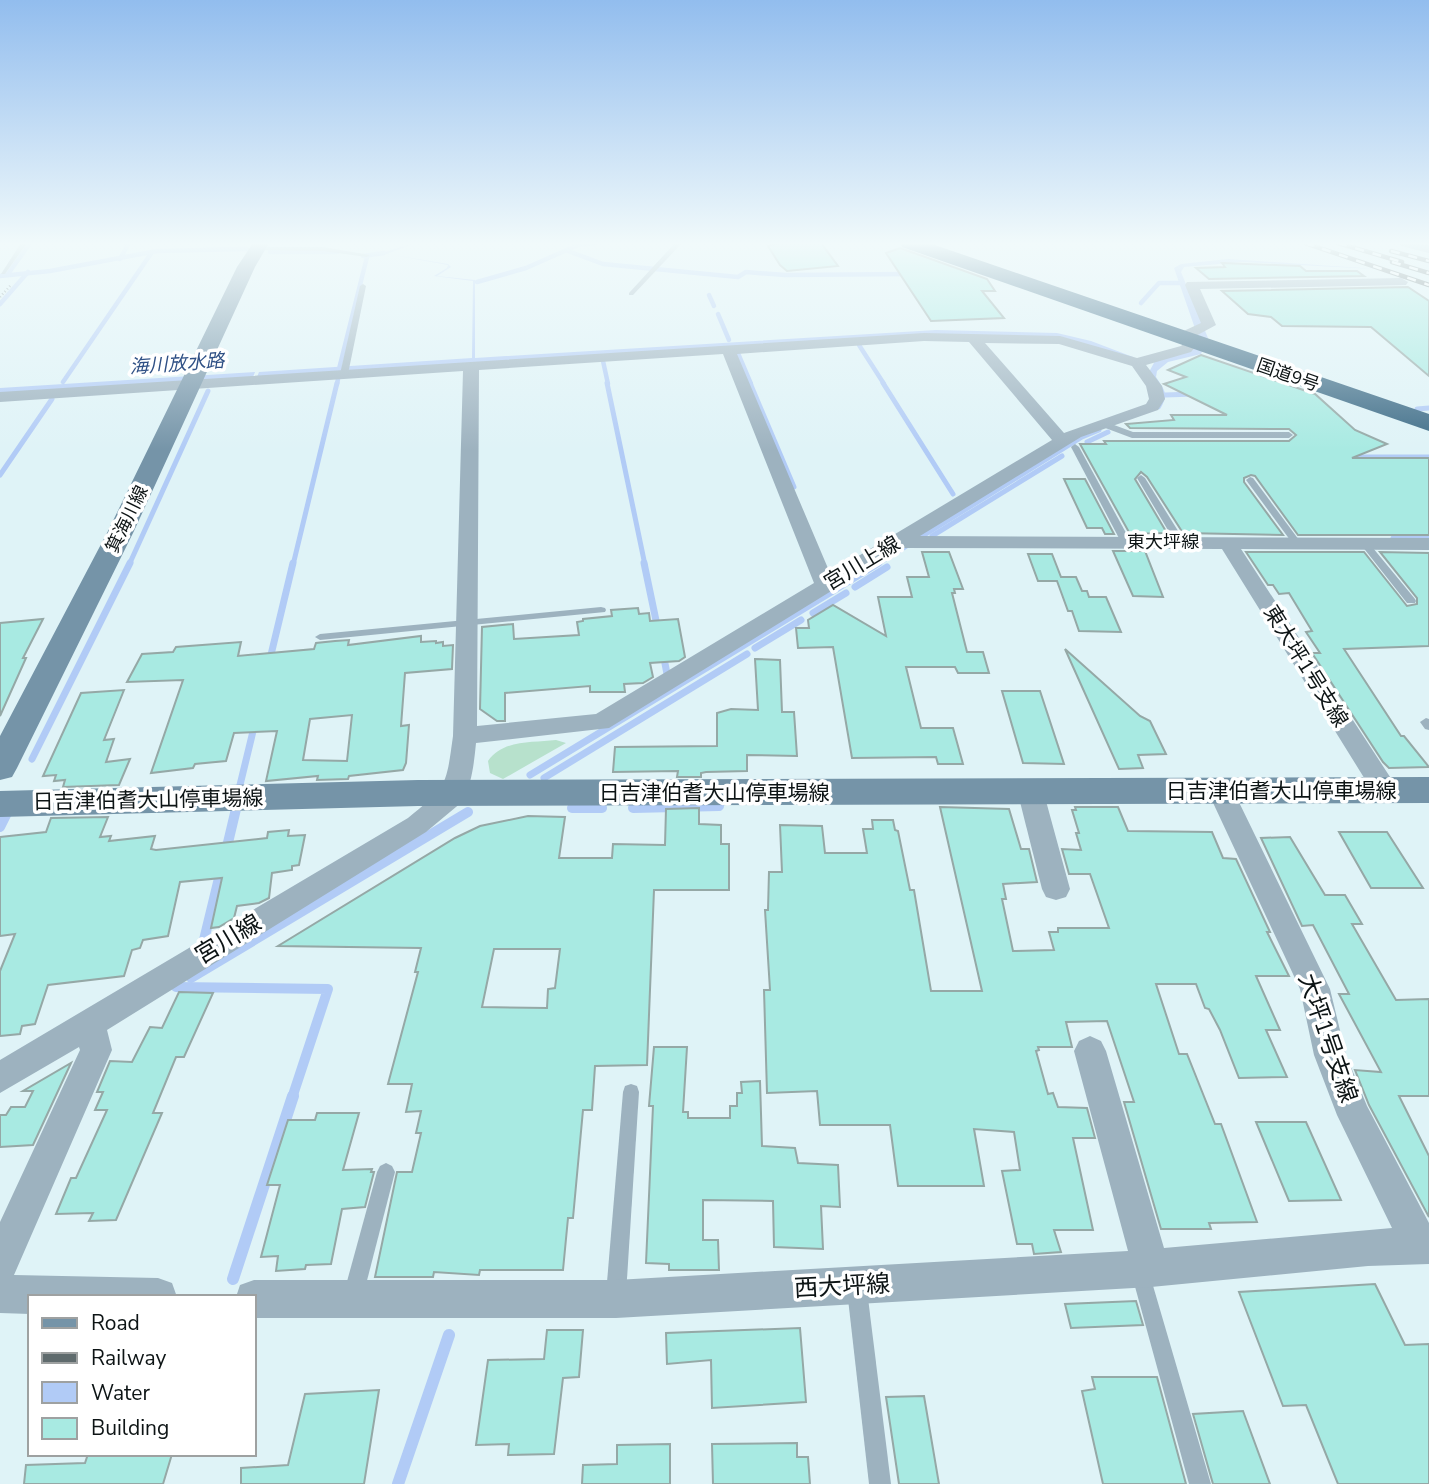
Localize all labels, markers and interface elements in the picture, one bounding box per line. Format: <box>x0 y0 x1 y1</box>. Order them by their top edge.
water label: 海川放水路 <box>129 348 227 380</box>
street label: 国道9号 <box>1253 353 1323 397</box>
street label: 箕海川線 <box>100 481 154 557</box>
street label: 宮川上線 <box>819 529 905 597</box>
street label: 東大坪線 <box>1127 530 1199 554</box>
street label: 東大坪1号支線 <box>1257 600 1355 732</box>
street label: 日吉津伯耆大山停車場線 <box>1166 777 1397 805</box>
street label: 日吉津伯耆大山停車場線 <box>599 779 830 807</box>
street label: 日吉津伯耆大山停車場線 <box>32 784 264 816</box>
street label: 宮川線 <box>189 907 267 971</box>
street label: 大坪1号支線 <box>1291 969 1365 1107</box>
street label: 西大坪線 <box>793 1268 891 1304</box>
legend <box>28 1295 256 1456</box>
text: Road <box>91 1309 140 1337</box>
text: Railway <box>91 1344 166 1372</box>
text: Water <box>91 1379 150 1407</box>
text: Building <box>91 1414 169 1442</box>

